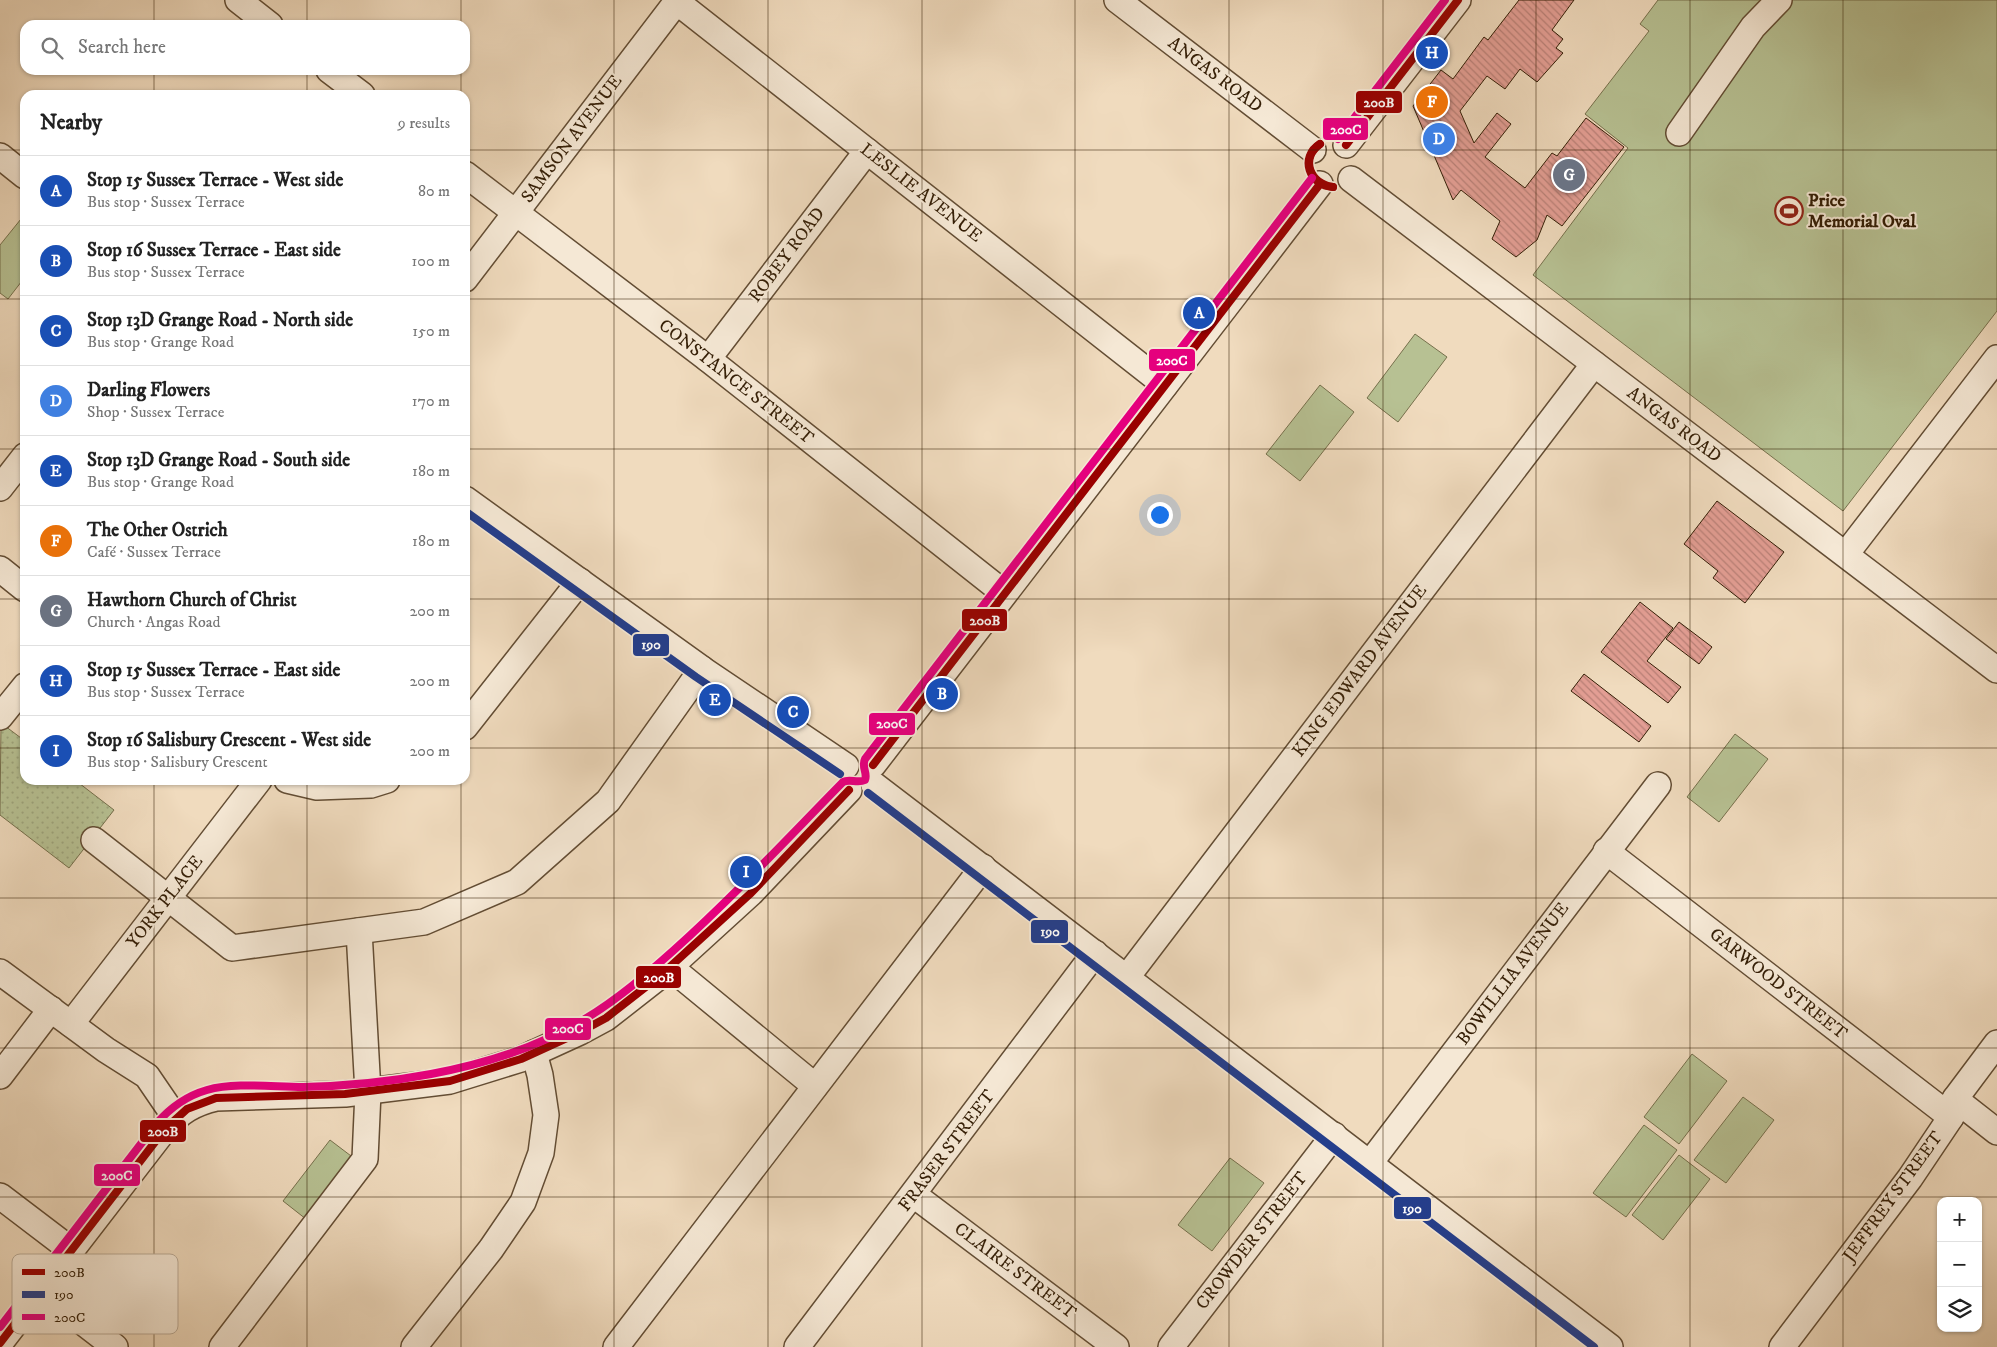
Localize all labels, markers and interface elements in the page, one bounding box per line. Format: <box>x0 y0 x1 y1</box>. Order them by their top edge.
search box <box>20 20 470 75</box>
street label: ANGAS ROAD <box>1163 32 1267 118</box>
icon: search <box>38 34 66 62</box>
pin: H <box>1416 34 1448 72</box>
text: Search here <box>78 36 166 59</box>
street label: SAMSON AVENUE <box>517 70 627 207</box>
pin: F <box>1416 83 1448 121</box>
line badge: 200B <box>1355 90 1403 114</box>
text: 200B <box>1364 94 1395 112</box>
text: Nearby <box>40 110 102 136</box>
text: 9 results <box>398 113 450 133</box>
line badge: 200C <box>1322 117 1369 141</box>
pin: D <box>1423 120 1455 158</box>
text: 200C <box>1330 121 1362 139</box>
street label: LESLIE AVENUE <box>856 139 987 248</box>
pin: G <box>1553 156 1585 194</box>
text: Stop 15 Sussex Terrace - West side <box>87 169 343 192</box>
text: A <box>51 181 61 201</box>
text: 80 m <box>418 181 450 201</box>
place label: Price Memorial Oval <box>1808 190 1916 233</box>
text: Bus stop · Sussex Terrace <box>87 192 245 212</box>
sports icon: Price Memorial Oval <box>1774 196 1804 226</box>
street label: ROBEY ROAD <box>744 203 830 307</box>
text: Stop 16 Sussex Terrace - East side <box>87 239 341 262</box>
text: B <box>51 251 61 271</box>
text: 100 m <box>412 251 450 271</box>
text: Bus stop · Sussex Terrace <box>87 262 245 282</box>
pin: A <box>1183 294 1215 332</box>
text: Stop 13D Grange Road - North side <box>87 309 353 332</box>
street label: CONSTANCE STREET <box>654 315 818 450</box>
text: C <box>51 321 61 341</box>
text: 150 m <box>412 321 450 341</box>
text: Bus stop · Grange Road <box>87 332 234 352</box>
line badge: 200C <box>1148 348 1196 372</box>
text: 200C <box>1156 352 1188 370</box>
text: Darling Flowers <box>87 379 210 402</box>
street label: ANGAS ROAD <box>1622 382 1726 468</box>
text: D <box>50 391 62 411</box>
text: 170 m <box>412 391 450 411</box>
text: Shop · Sussex Terrace <box>87 402 224 422</box>
text: Stop 13D Grange Road - South side <box>87 449 350 472</box>
text: E <box>50 461 62 481</box>
text: 180 m <box>412 461 450 481</box>
text: Bus stop · Grange Road <box>87 472 234 492</box>
your location <box>1147 502 1173 528</box>
text: The Other Ostrich <box>87 519 228 542</box>
text: F <box>51 531 61 551</box>
text: 180 m <box>412 531 450 551</box>
text: Café · Sussex Terrace <box>87 542 221 562</box>
street label: KING EDWARD AVENUE <box>1288 580 1432 762</box>
text: Hawthorn Church of Christ <box>87 589 297 612</box>
text: G <box>50 601 62 621</box>
text: 200 m <box>409 601 450 621</box>
line badge: 200B <box>961 608 1008 632</box>
text: Church · Angas Road <box>87 612 221 632</box>
text: 200B <box>970 612 1001 630</box>
line badge: 190 <box>632 633 670 657</box>
text: 190 <box>641 636 661 654</box>
text: Stop 15 Sussex Terrace - East side <box>87 659 340 682</box>
text: H <box>49 671 63 691</box>
text: 200 m <box>409 671 450 691</box>
pin: B <box>926 675 958 713</box>
pin: E <box>699 681 731 719</box>
text: Bus stop · Sussex Terrace <box>87 682 245 702</box>
pin: C <box>777 693 809 731</box>
line badge: 200C <box>868 712 916 736</box>
text: 200C <box>876 715 908 733</box>
text: Stop 16 Salisbury Crescent - West side <box>87 729 371 752</box>
text: I <box>53 741 59 761</box>
text: 200 m <box>409 741 450 761</box>
text: Bus stop · Salisbury Crescent <box>87 752 268 772</box>
street label: YORK PLACE <box>122 851 208 953</box>
pin: I <box>730 853 762 891</box>
street label: BOWILLIA AVENUE <box>1452 898 1574 1050</box>
line badge: 190 <box>1030 919 1069 944</box>
text: 190 <box>1040 923 1060 941</box>
street label: GARWOOD STREET <box>1705 923 1852 1045</box>
line badge: 200B <box>635 965 682 989</box>
text: 200B <box>644 969 675 987</box>
line badge: 200C <box>544 1017 592 1041</box>
text: 200C <box>552 1020 584 1038</box>
street label: FRASER STREET <box>894 1086 1000 1216</box>
line badge: 200B <box>139 1119 187 1143</box>
text: 200B <box>148 1123 179 1141</box>
street label: JEFFREY STREET <box>1837 1127 1948 1268</box>
line badge: 200C <box>93 1163 141 1187</box>
text: 200C <box>101 1167 133 1185</box>
street label: CROWDER STREET <box>1191 1167 1313 1314</box>
line badge: 190 <box>1393 1196 1432 1220</box>
map controls <box>1937 1197 1982 1332</box>
button: + <box>1937 1197 1982 1242</box>
text: 190 <box>1402 1200 1422 1218</box>
street label: CLAIRE STREET <box>950 1218 1081 1324</box>
button: − <box>1937 1242 1982 1287</box>
legend <box>12 1254 178 1334</box>
text: 200B <box>54 1264 85 1282</box>
text: 190 <box>54 1286 74 1304</box>
button: layers <box>1937 1287 1982 1332</box>
text: 200C <box>54 1309 85 1327</box>

